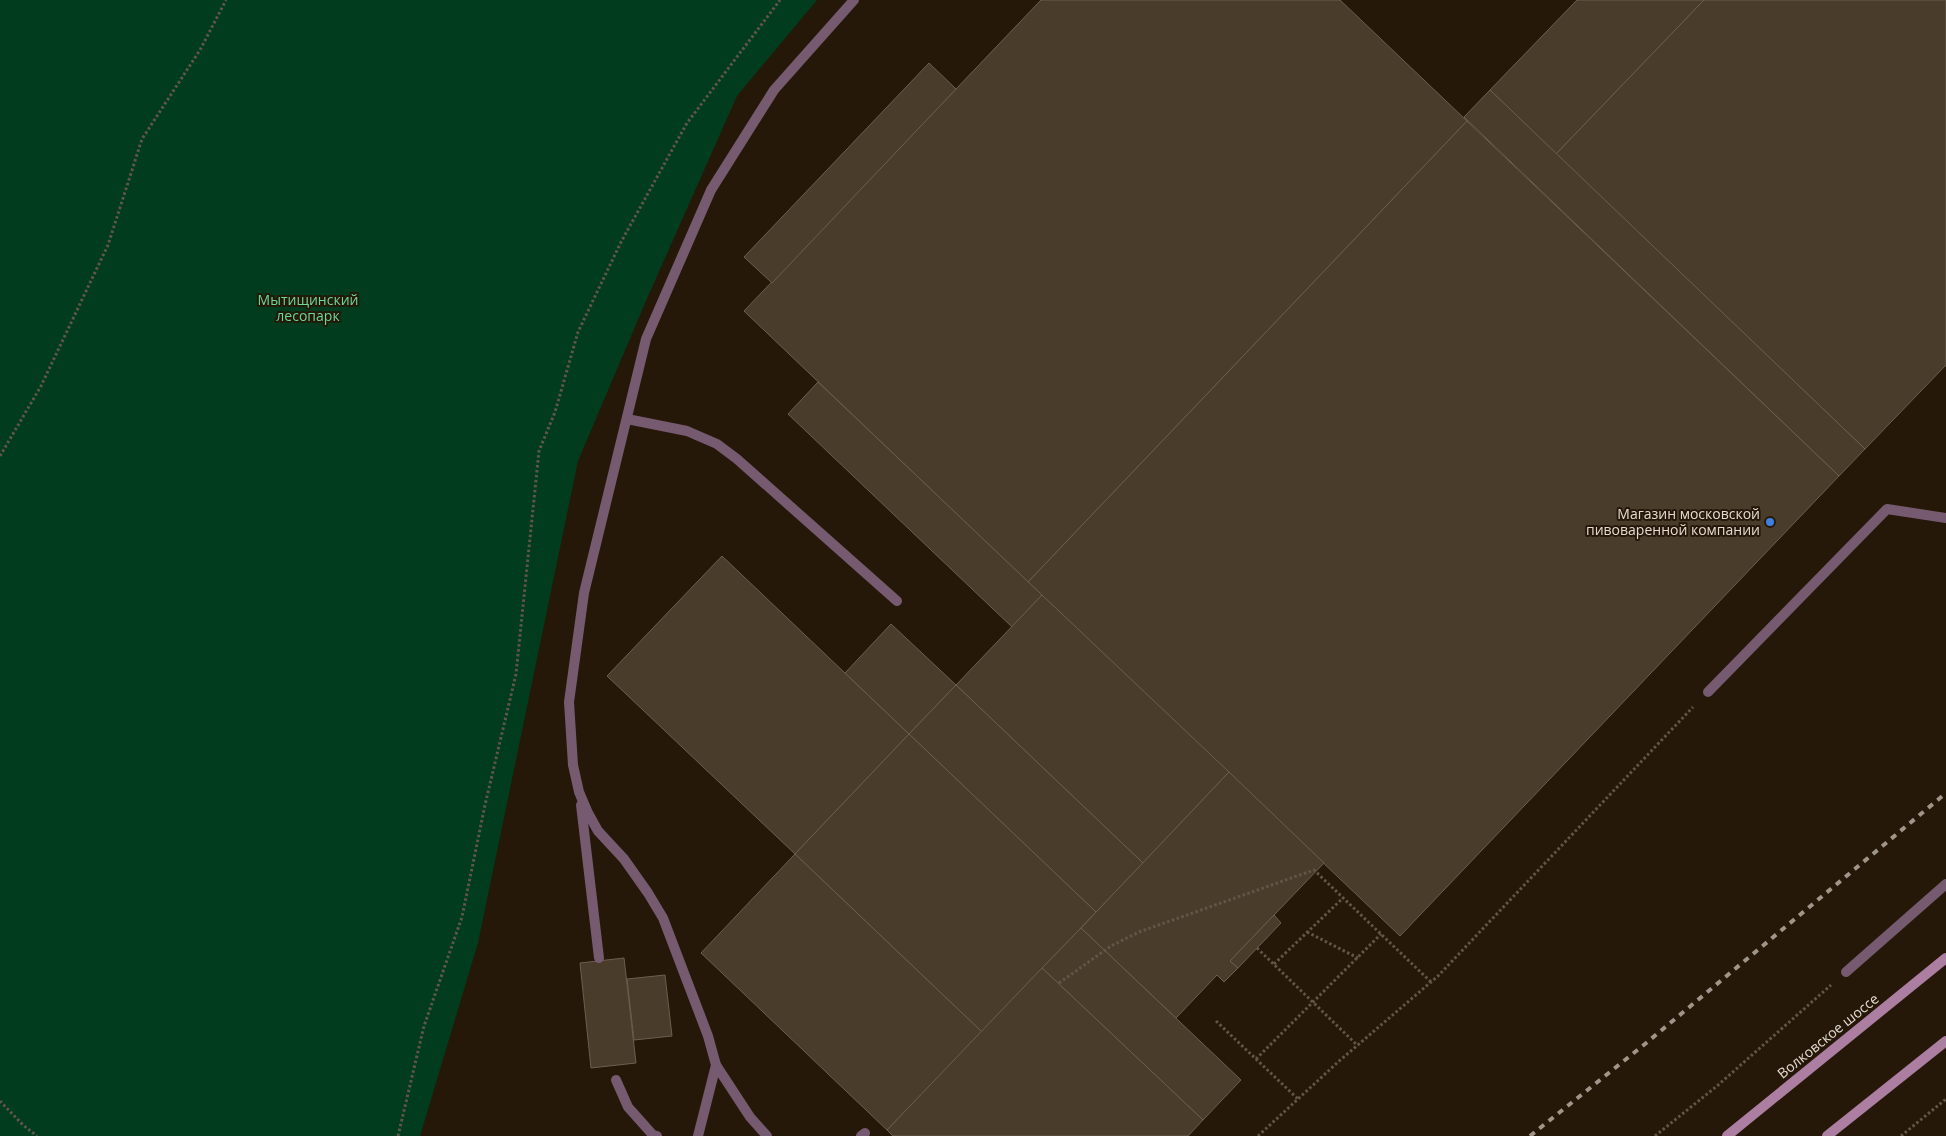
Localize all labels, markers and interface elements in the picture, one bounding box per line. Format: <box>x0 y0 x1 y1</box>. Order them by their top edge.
park label: Мытищинский лесопарк <box>258 290 358 325</box>
place label: Магазин московской пивоваренной компании <box>1586 504 1760 539</box>
marker: Магазин московской пивоваренной компании <box>1764 516 1776 528</box>
street label: Волковское шоссе <box>1773 989 1882 1082</box>

